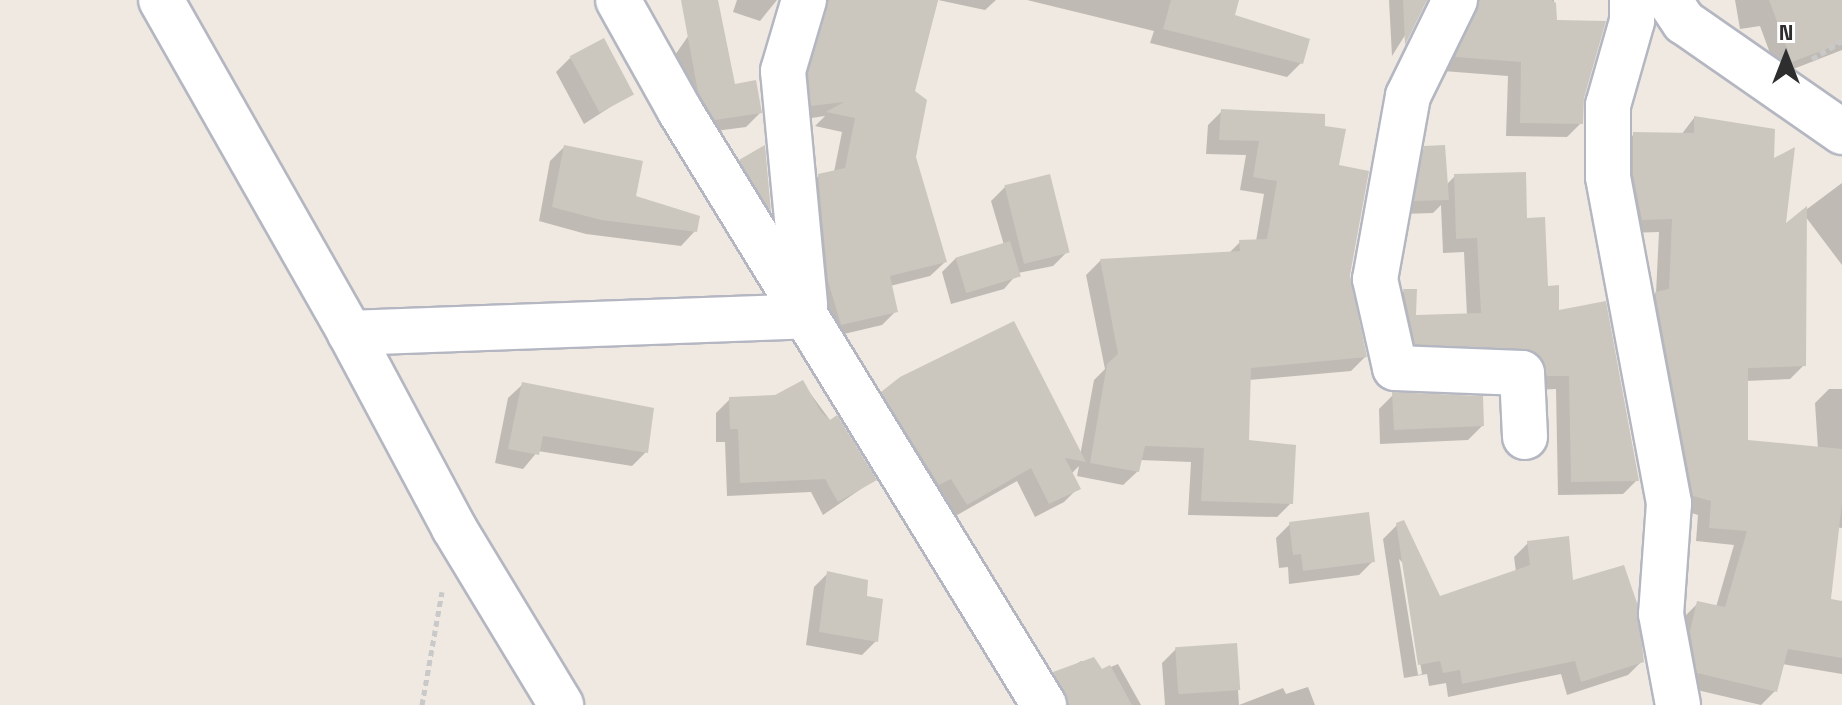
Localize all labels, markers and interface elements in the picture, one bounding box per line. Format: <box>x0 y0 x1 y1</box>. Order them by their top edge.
north arrow <box>1746 16 1826 96</box>
text: N <box>1779 18 1793 46</box>

